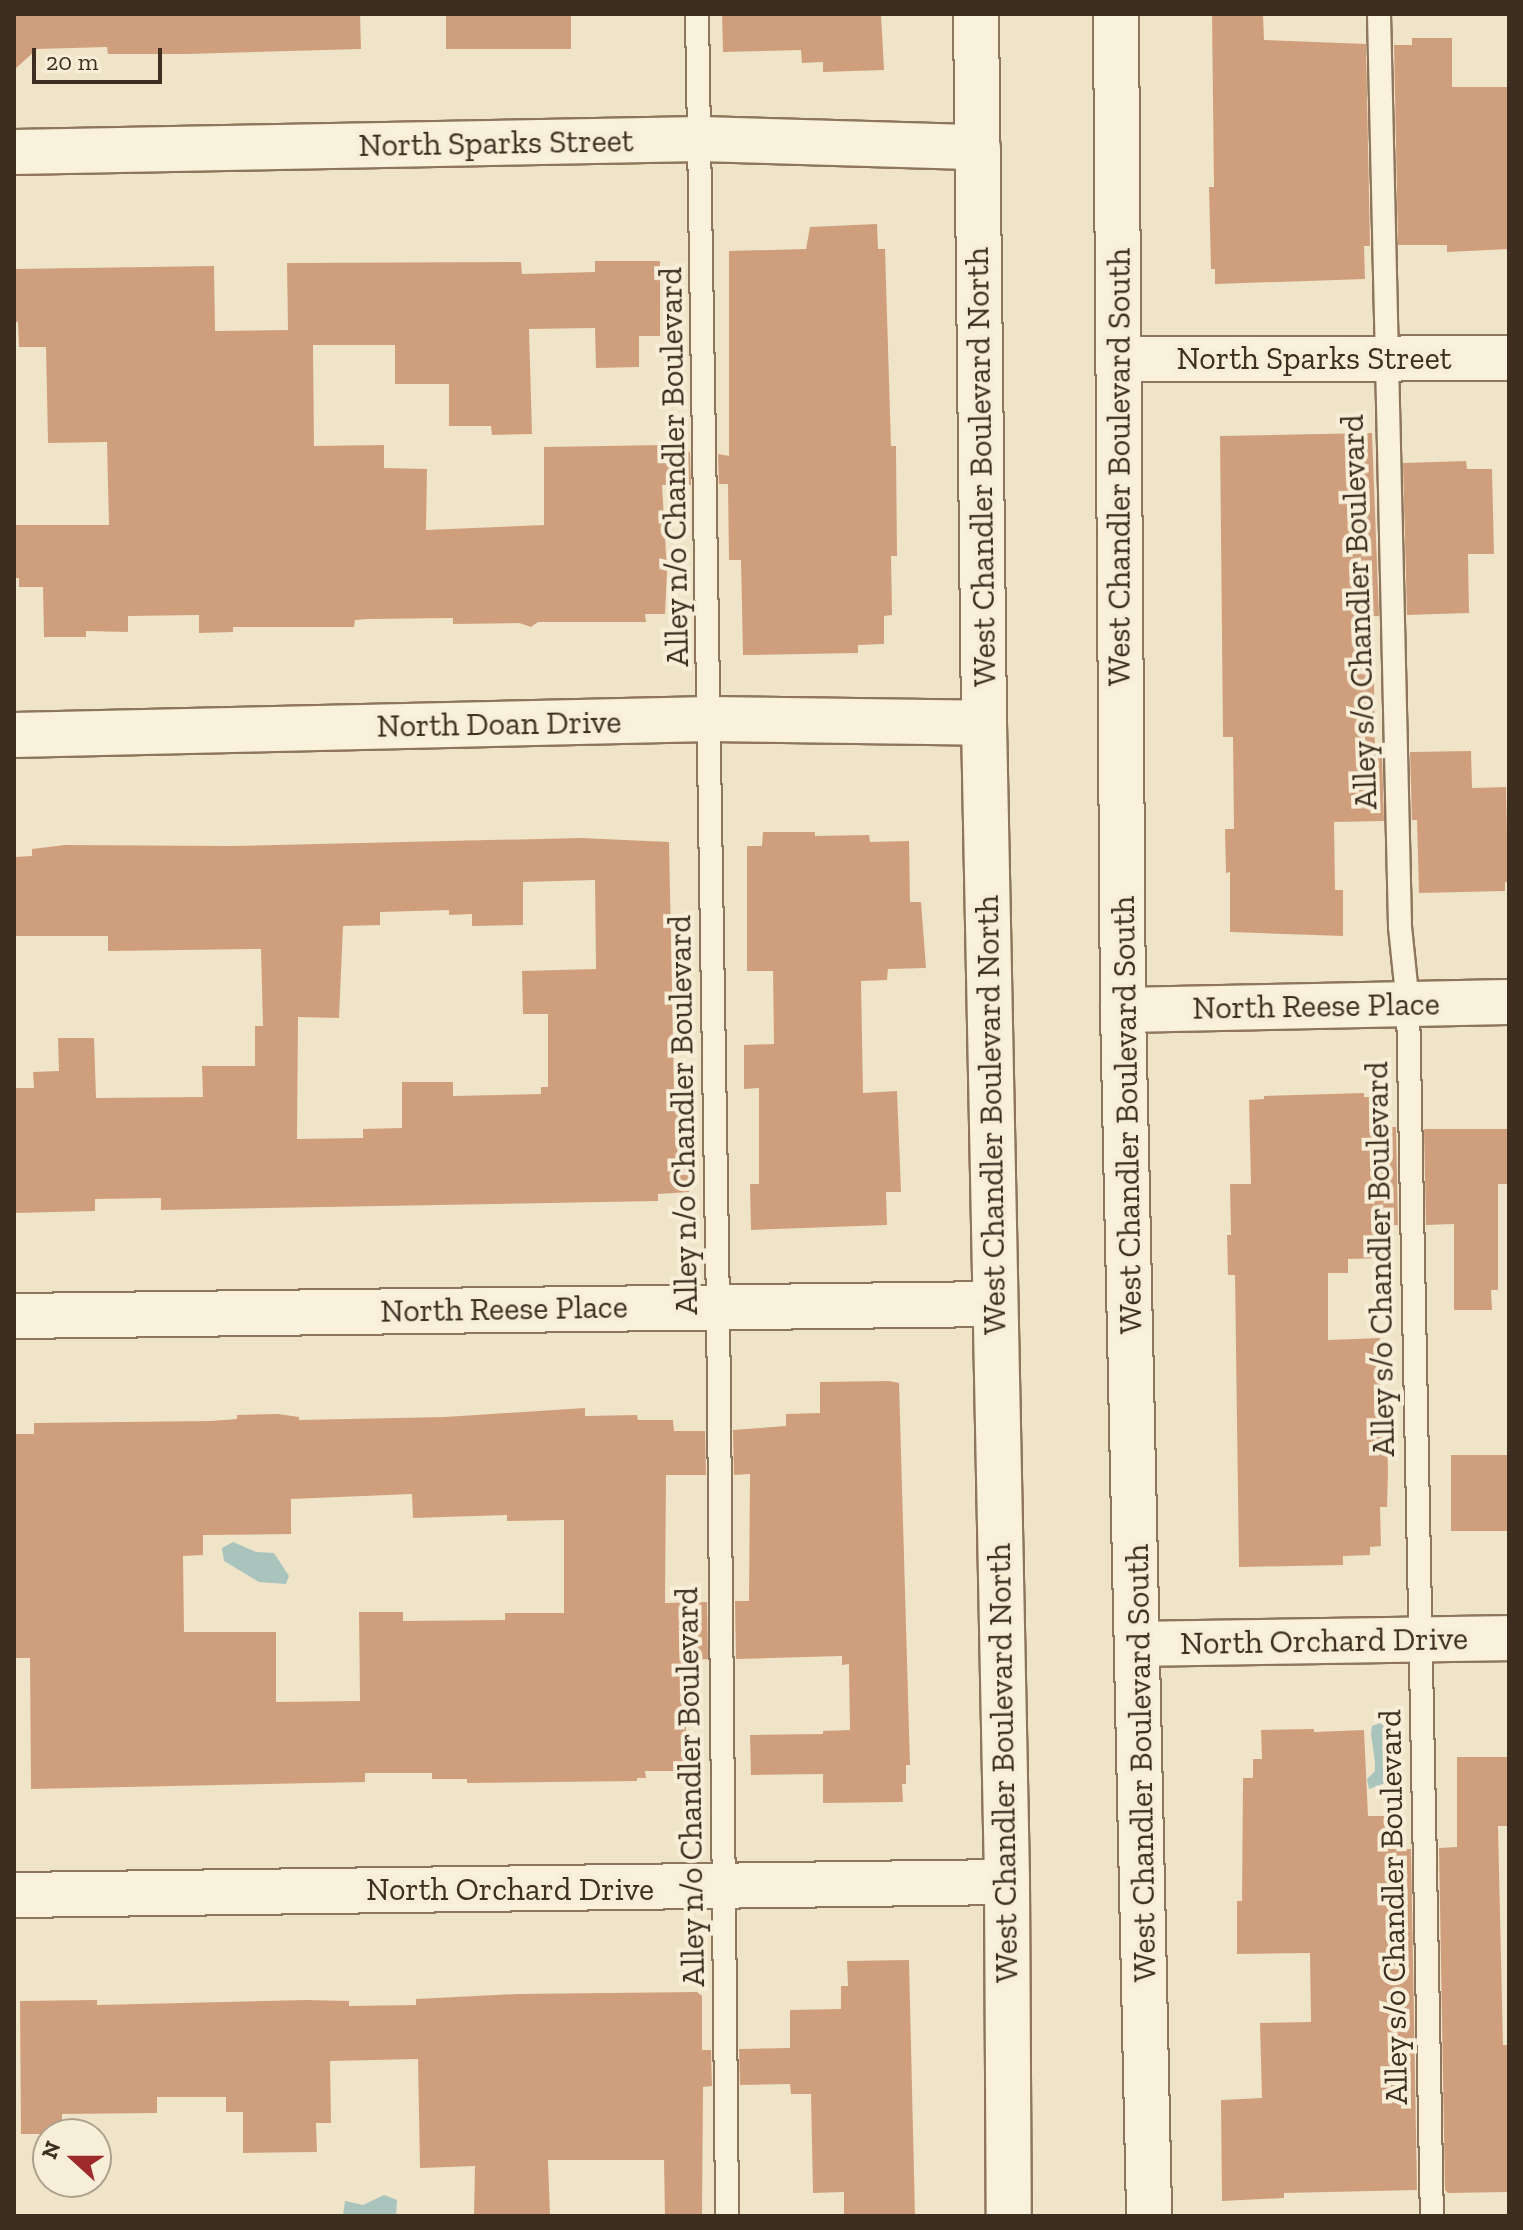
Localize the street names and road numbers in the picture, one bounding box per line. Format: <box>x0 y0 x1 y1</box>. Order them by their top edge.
street label: North Sparks Street <box>358 121 634 165</box>
street label: West Chandler Boulevard North <box>958 247 1004 687</box>
street label: West Chandler Boulevard South <box>1100 248 1138 686</box>
street label: Alley n/o Chandler Boulevard <box>651 266 697 668</box>
street label: North Sparks Street <box>1176 339 1452 377</box>
street label: Alley s/o Chandler Boulevard <box>1333 413 1385 811</box>
street label: North Doan Drive <box>376 703 622 745</box>
street label: West Chandler Boulevard North <box>968 895 1014 1335</box>
street label: West Chandler Boulevard South <box>1104 895 1150 1335</box>
street label: Alley n/o Chandler Boulevard <box>660 914 706 1316</box>
street label: North Reese Place <box>1192 985 1440 1027</box>
street label: Alley s/o Chandler Boulevard <box>1357 1060 1403 1458</box>
street label: North Reese Place <box>380 1288 628 1330</box>
street label: West Chandler Boulevard North <box>980 1543 1026 1983</box>
street label: West Chandler Boulevard South <box>1118 1543 1164 1983</box>
street label: Alley n/o Chandler Boulevard <box>667 1586 713 1988</box>
street label: North Orchard Drive <box>1180 1619 1468 1663</box>
street label: Alley s/o Chandler Boulevard <box>1370 1708 1416 2106</box>
street label: North Orchard Drive <box>366 1870 654 1908</box>

